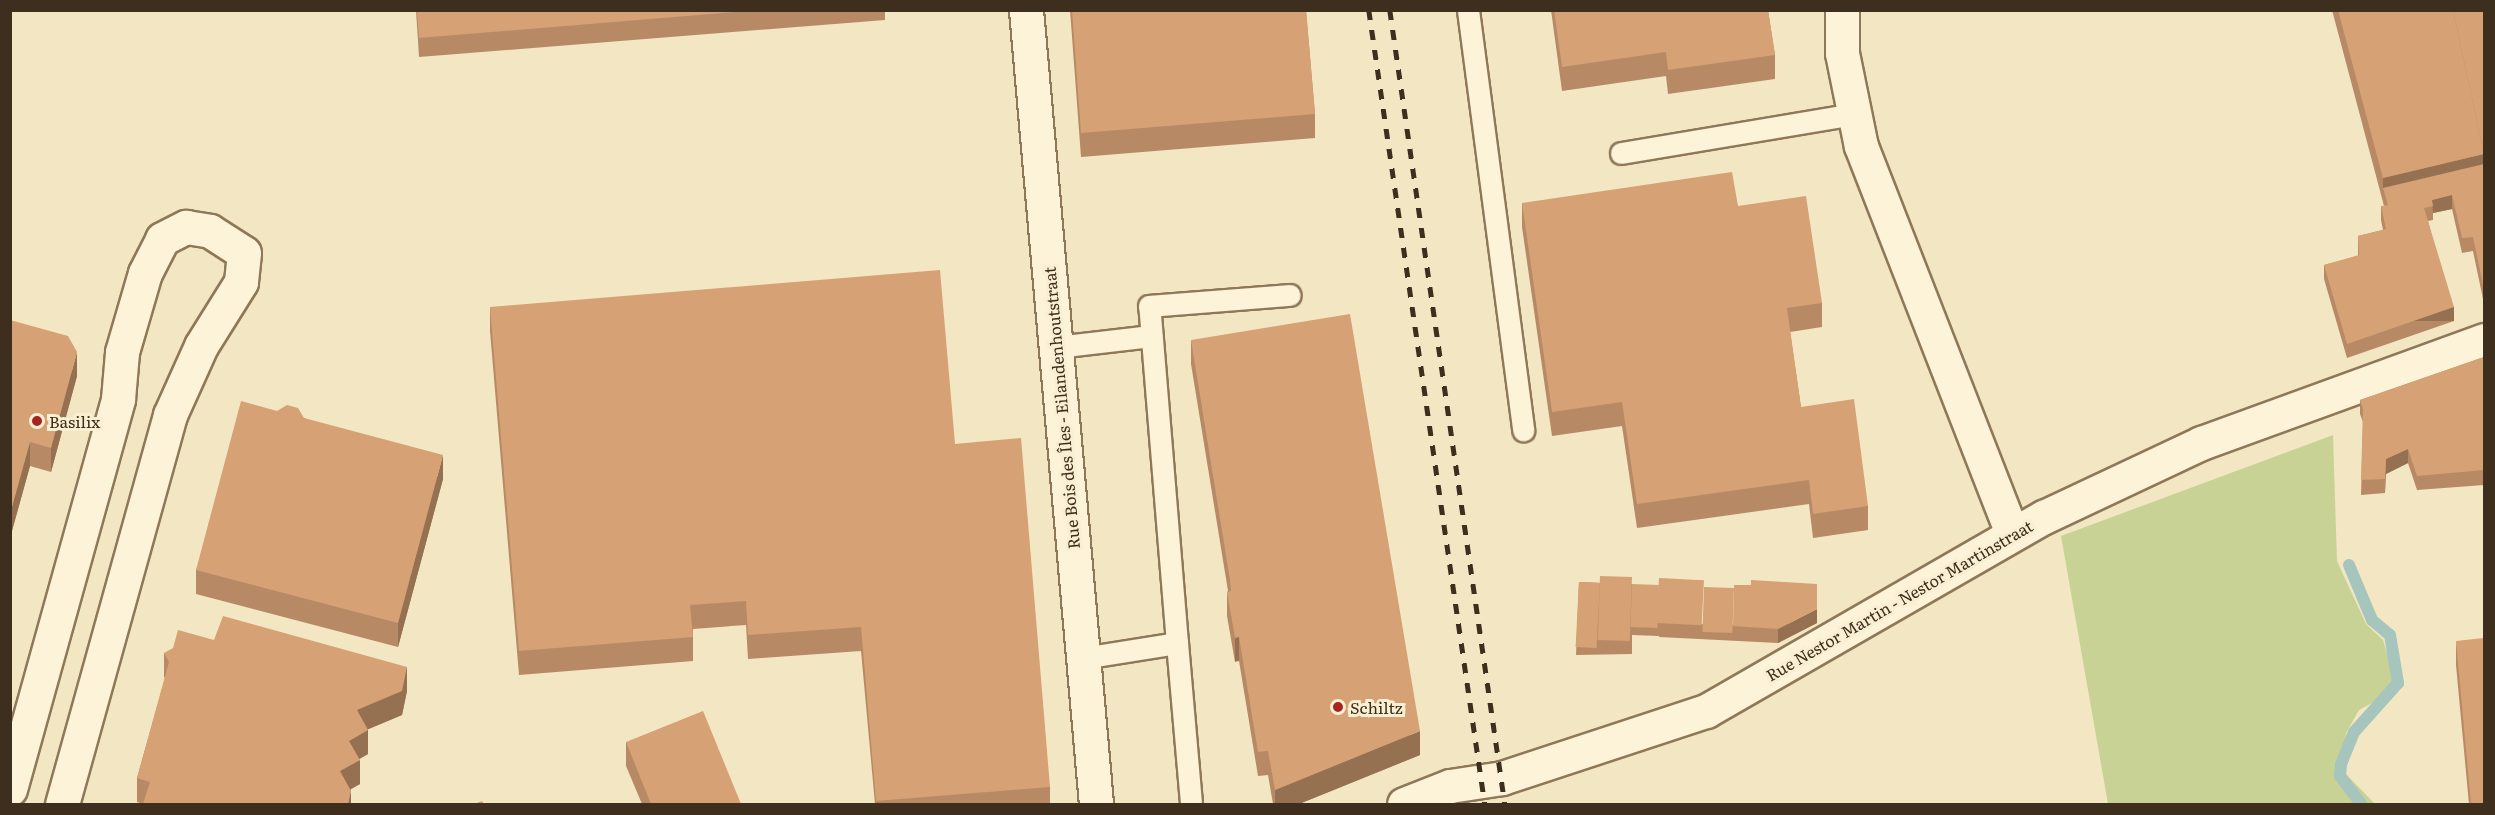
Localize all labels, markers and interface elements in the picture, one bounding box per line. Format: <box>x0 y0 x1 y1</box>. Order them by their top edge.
street label: Rue Bois des Îles - Eilandenhoutstraat <box>1039 266 1083 550</box>
place label: Basilix <box>49 411 100 431</box>
marker: Basilix <box>30 414 44 428</box>
street label: Rue Nestor Martin - Nestor Martinstraat <box>1762 515 2036 685</box>
place label: Schiltz <box>1350 697 1403 717</box>
marker: Schiltz <box>1331 700 1345 714</box>

